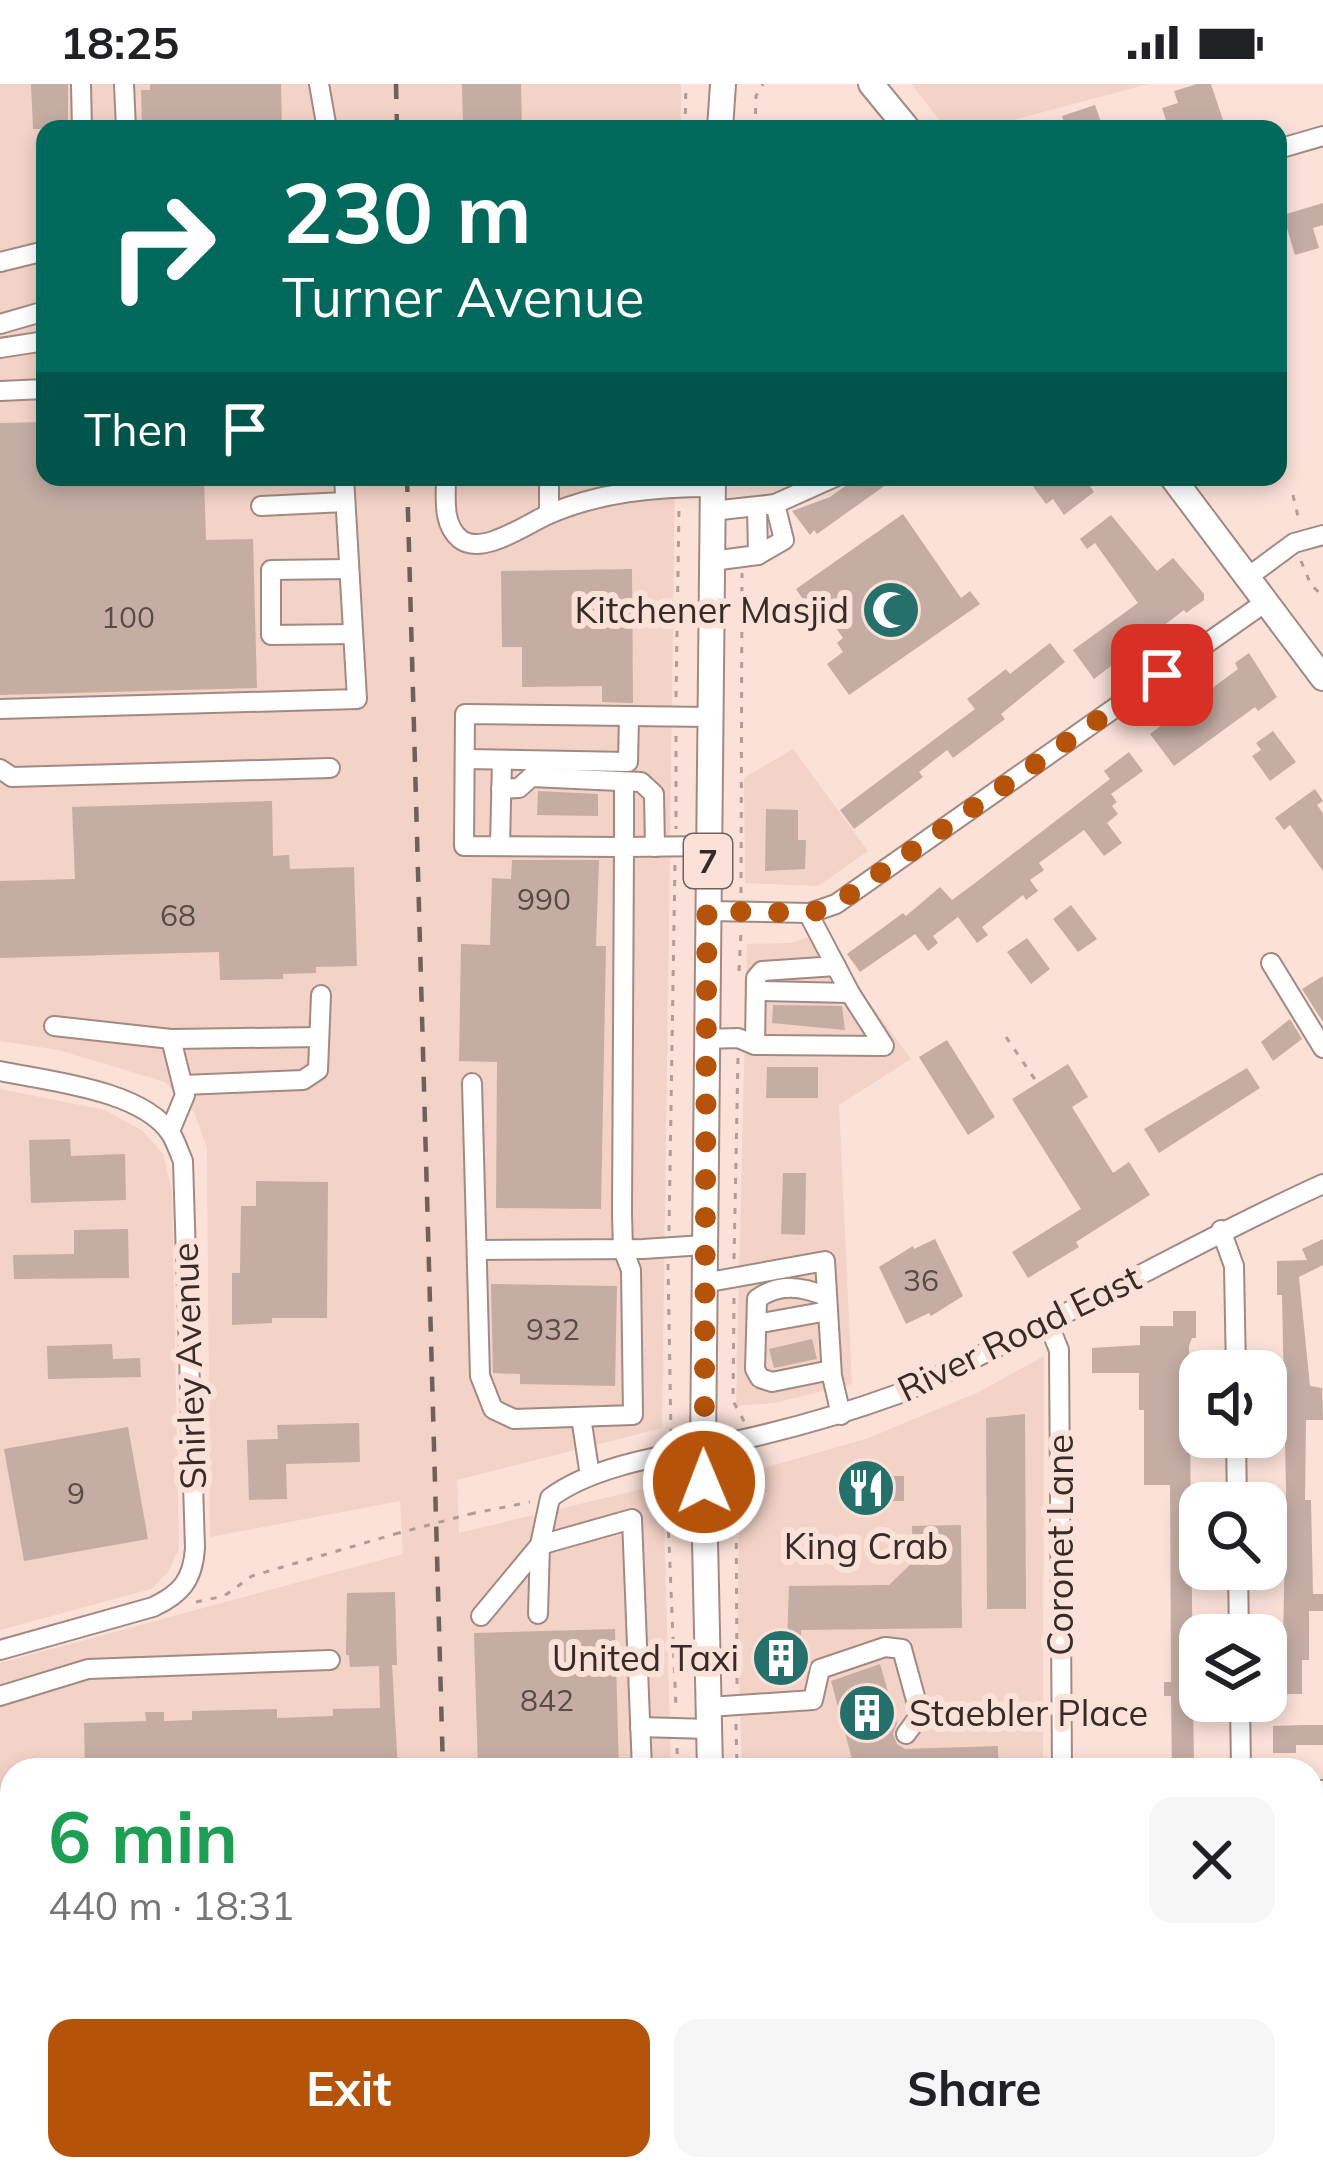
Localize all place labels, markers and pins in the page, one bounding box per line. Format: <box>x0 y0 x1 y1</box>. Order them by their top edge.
mosque icon: Kitchener Masjid <box>860 579 922 641</box>
place label: Kitchener Masjid <box>574 587 849 632</box>
pin <box>1111 624 1213 726</box>
restaurant icon: King Crab <box>835 1457 897 1519</box>
place label: King Crab <box>784 1523 948 1568</box>
building icon: United Taxi <box>750 1627 812 1689</box>
place label: United Taxi <box>552 1635 739 1680</box>
building icon: Staebler Place <box>836 1682 898 1744</box>
place label: Staebler Place <box>909 1690 1148 1735</box>

